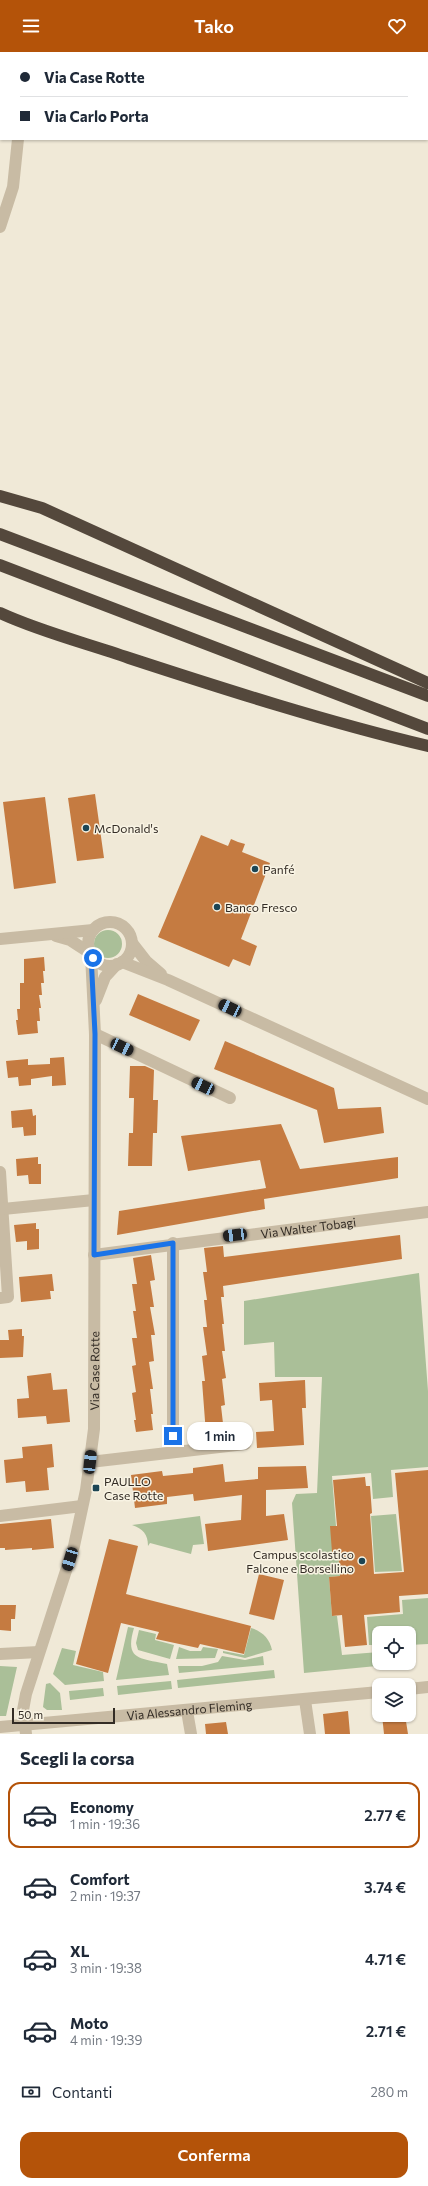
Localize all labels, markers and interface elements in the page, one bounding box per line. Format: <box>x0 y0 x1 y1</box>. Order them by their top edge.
icon: menu <box>20 15 42 37</box>
text: Tako <box>194 15 234 37</box>
icon: heart <box>386 15 408 37</box>
text: Via Case Rotte <box>44 68 145 86</box>
text: Via Carlo Porta <box>44 107 149 125</box>
place label: McDonald's <box>94 821 158 835</box>
marker: McDonald's <box>81 823 91 833</box>
place label: Panfé <box>263 862 294 876</box>
marker: Panfé <box>250 864 260 874</box>
place label: Banco Fresco <box>225 900 298 914</box>
marker: Banco Fresco <box>212 902 222 912</box>
route start <box>84 949 102 967</box>
car <box>217 997 243 1019</box>
car <box>109 1036 135 1058</box>
car <box>190 1075 216 1097</box>
street label: Via Walter Tobagi <box>260 1214 357 1240</box>
car <box>222 1228 248 1242</box>
street label: Via Case Rotte <box>87 1331 101 1411</box>
callout: 1 min <box>187 1422 253 1450</box>
route end <box>164 1427 182 1445</box>
text: 1 min <box>205 1428 235 1444</box>
car <box>83 1449 97 1475</box>
place label: PAULLO Case Rotte <box>104 1474 163 1502</box>
marker: PAULLO Case Rotte <box>91 1483 101 1493</box>
car <box>61 1546 79 1572</box>
place label: Campus scolastico Falcone e Borsellino <box>246 1547 354 1575</box>
marker: Campus scolastico Falcone e Borsellino <box>357 1556 367 1566</box>
map controls <box>372 1626 416 1722</box>
button: locate <box>372 1626 416 1670</box>
button: layers <box>372 1678 416 1722</box>
street label: Via Alessandro Fleming <box>126 1697 253 1722</box>
scale bar <box>12 1706 115 1725</box>
text: 50 m <box>18 1708 43 1721</box>
text: Scegli la corsa <box>20 1747 135 1769</box>
icon: car <box>22 1797 58 1833</box>
text: Economy <box>70 1798 134 1816</box>
text: 2.77 € <box>364 1806 406 1824</box>
text: 1 min · 19:36 <box>70 1816 140 1832</box>
icon: car <box>22 1869 58 1905</box>
text: Comfort <box>70 1870 130 1888</box>
text: 3.74 € <box>364 1878 406 1896</box>
text: 2 min · 19:37 <box>70 1888 141 1904</box>
icon: car <box>22 1941 58 1977</box>
text: XL <box>70 1942 89 1960</box>
text: 4.71 € <box>365 1950 406 1968</box>
text: 3 min · 19:38 <box>70 1960 142 1976</box>
icon: car <box>22 2013 58 2049</box>
text: Moto <box>70 2014 109 2032</box>
text: 2.71 € <box>366 2022 406 2040</box>
text: 4 min · 19:39 <box>70 2032 142 2048</box>
icon: cash <box>20 2081 42 2103</box>
text: Contanti <box>52 2083 112 2101</box>
text: 280 m <box>371 2084 408 2100</box>
button: Conferma <box>20 2132 408 2178</box>

